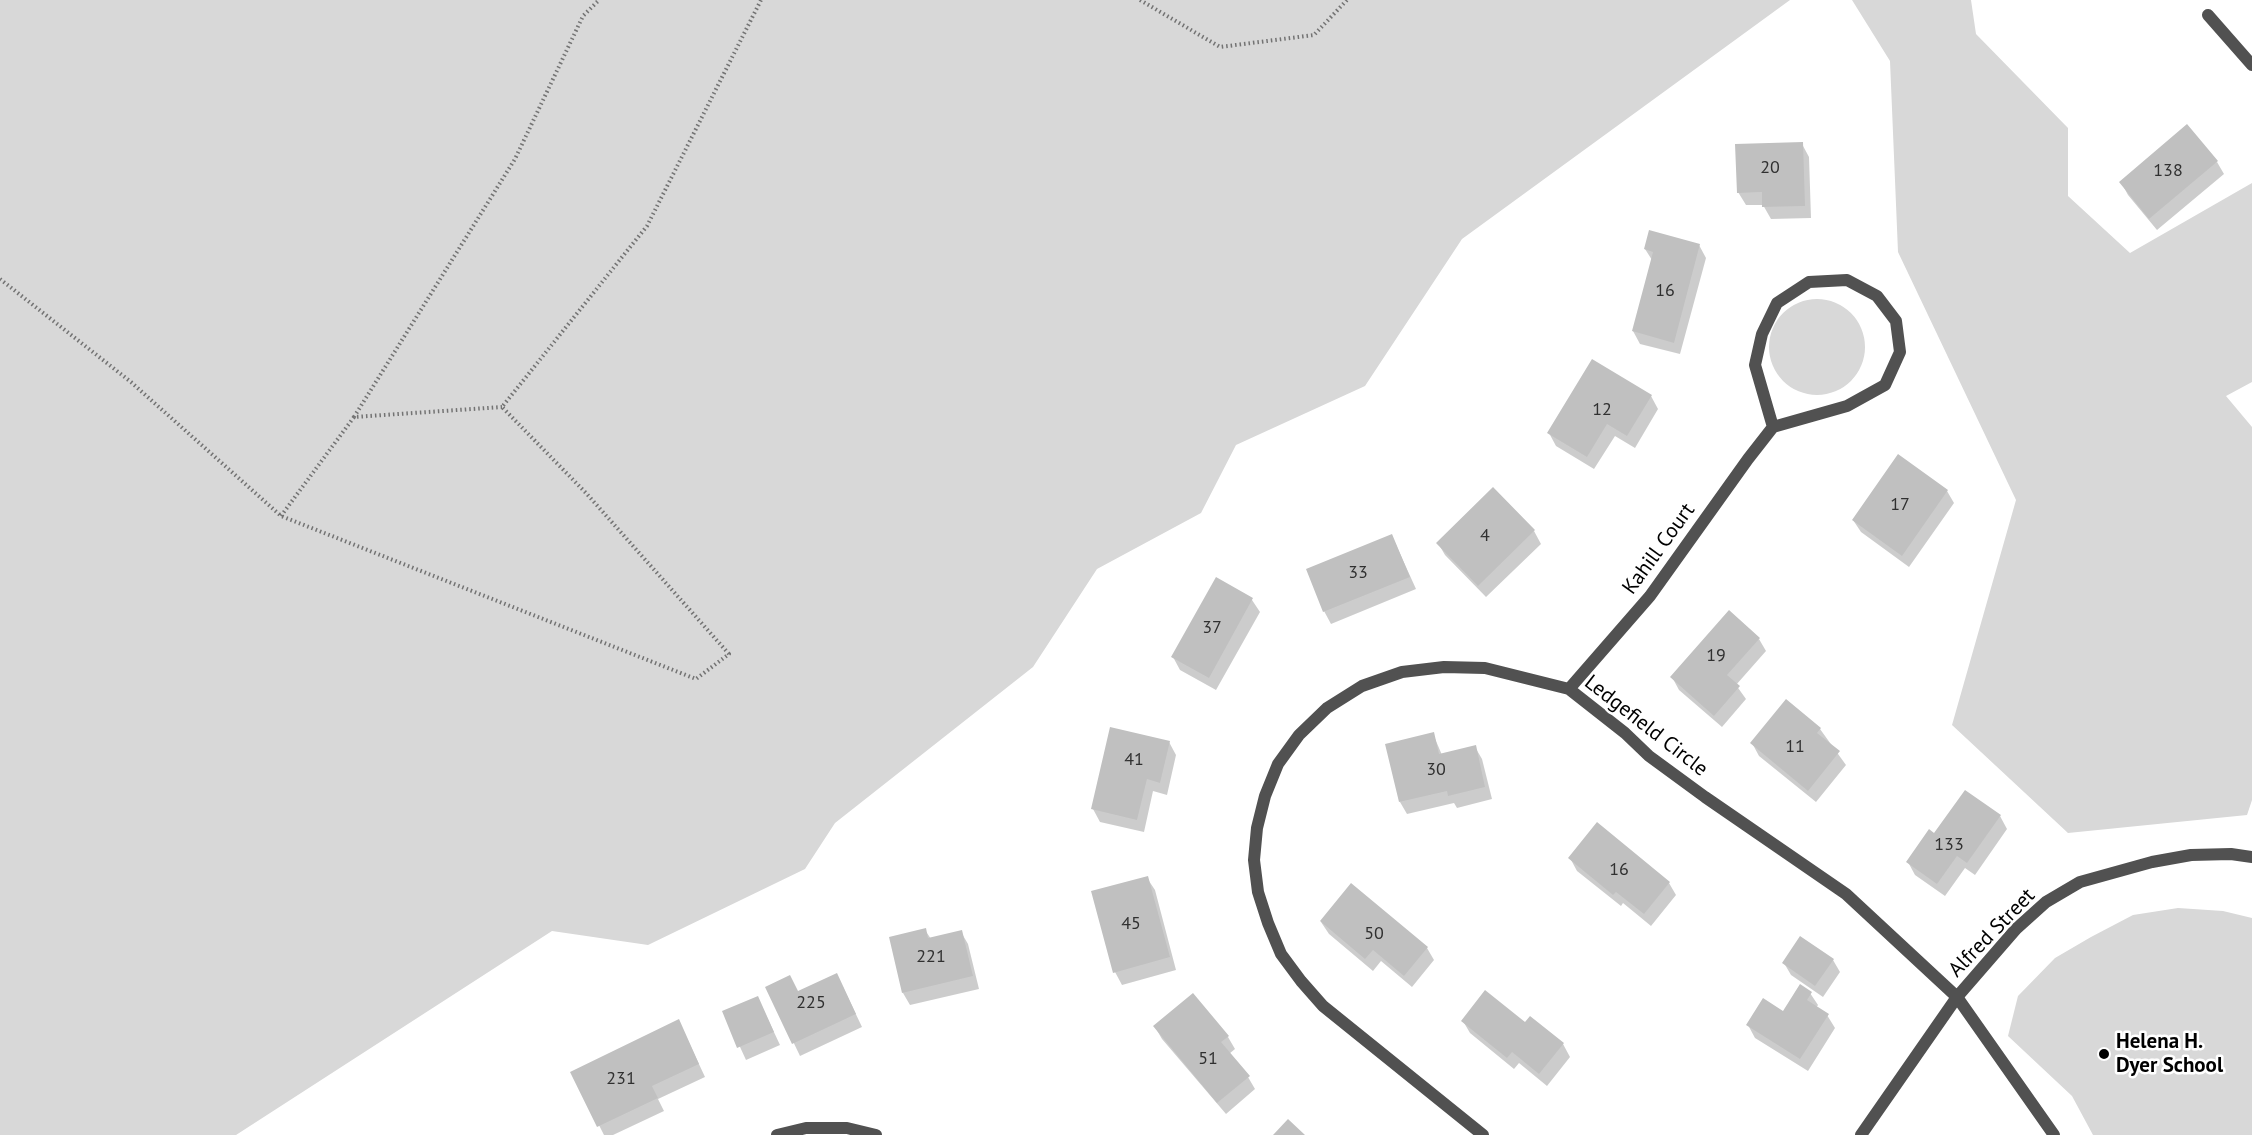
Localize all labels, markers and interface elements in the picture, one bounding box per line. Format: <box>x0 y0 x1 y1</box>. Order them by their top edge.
house number: 20 <box>1760 157 1780 179</box>
house number: 138 <box>2153 160 2183 182</box>
house number: 16 <box>1655 280 1675 302</box>
house number: 12 <box>1592 399 1612 421</box>
house number: 17 <box>1890 494 1910 516</box>
street label: Kahill Court <box>1618 499 1700 599</box>
house number: 4 <box>1480 525 1490 547</box>
house number: 33 <box>1348 562 1368 584</box>
house number: 37 <box>1202 617 1222 639</box>
house number: 19 <box>1706 645 1726 667</box>
street label: Ledgefield Circle <box>1579 670 1713 782</box>
house number: 11 <box>1785 736 1805 758</box>
house number: 41 <box>1124 749 1144 771</box>
house number: 30 <box>1426 759 1446 781</box>
house number: 133 <box>1934 834 1964 856</box>
house number: 16 <box>1609 859 1629 881</box>
street label: Alfred Street <box>1944 883 2040 983</box>
house number: 45 <box>1121 913 1141 935</box>
house number: 50 <box>1364 923 1384 945</box>
house number: 221 <box>916 946 946 968</box>
house number: 225 <box>796 992 826 1014</box>
place label: Helena H. Dyer School <box>2116 1029 2223 1079</box>
marker: Helena H. Dyer School <box>2097 1047 2111 1061</box>
house number: 51 <box>1198 1048 1218 1070</box>
house number: 231 <box>606 1068 636 1090</box>

